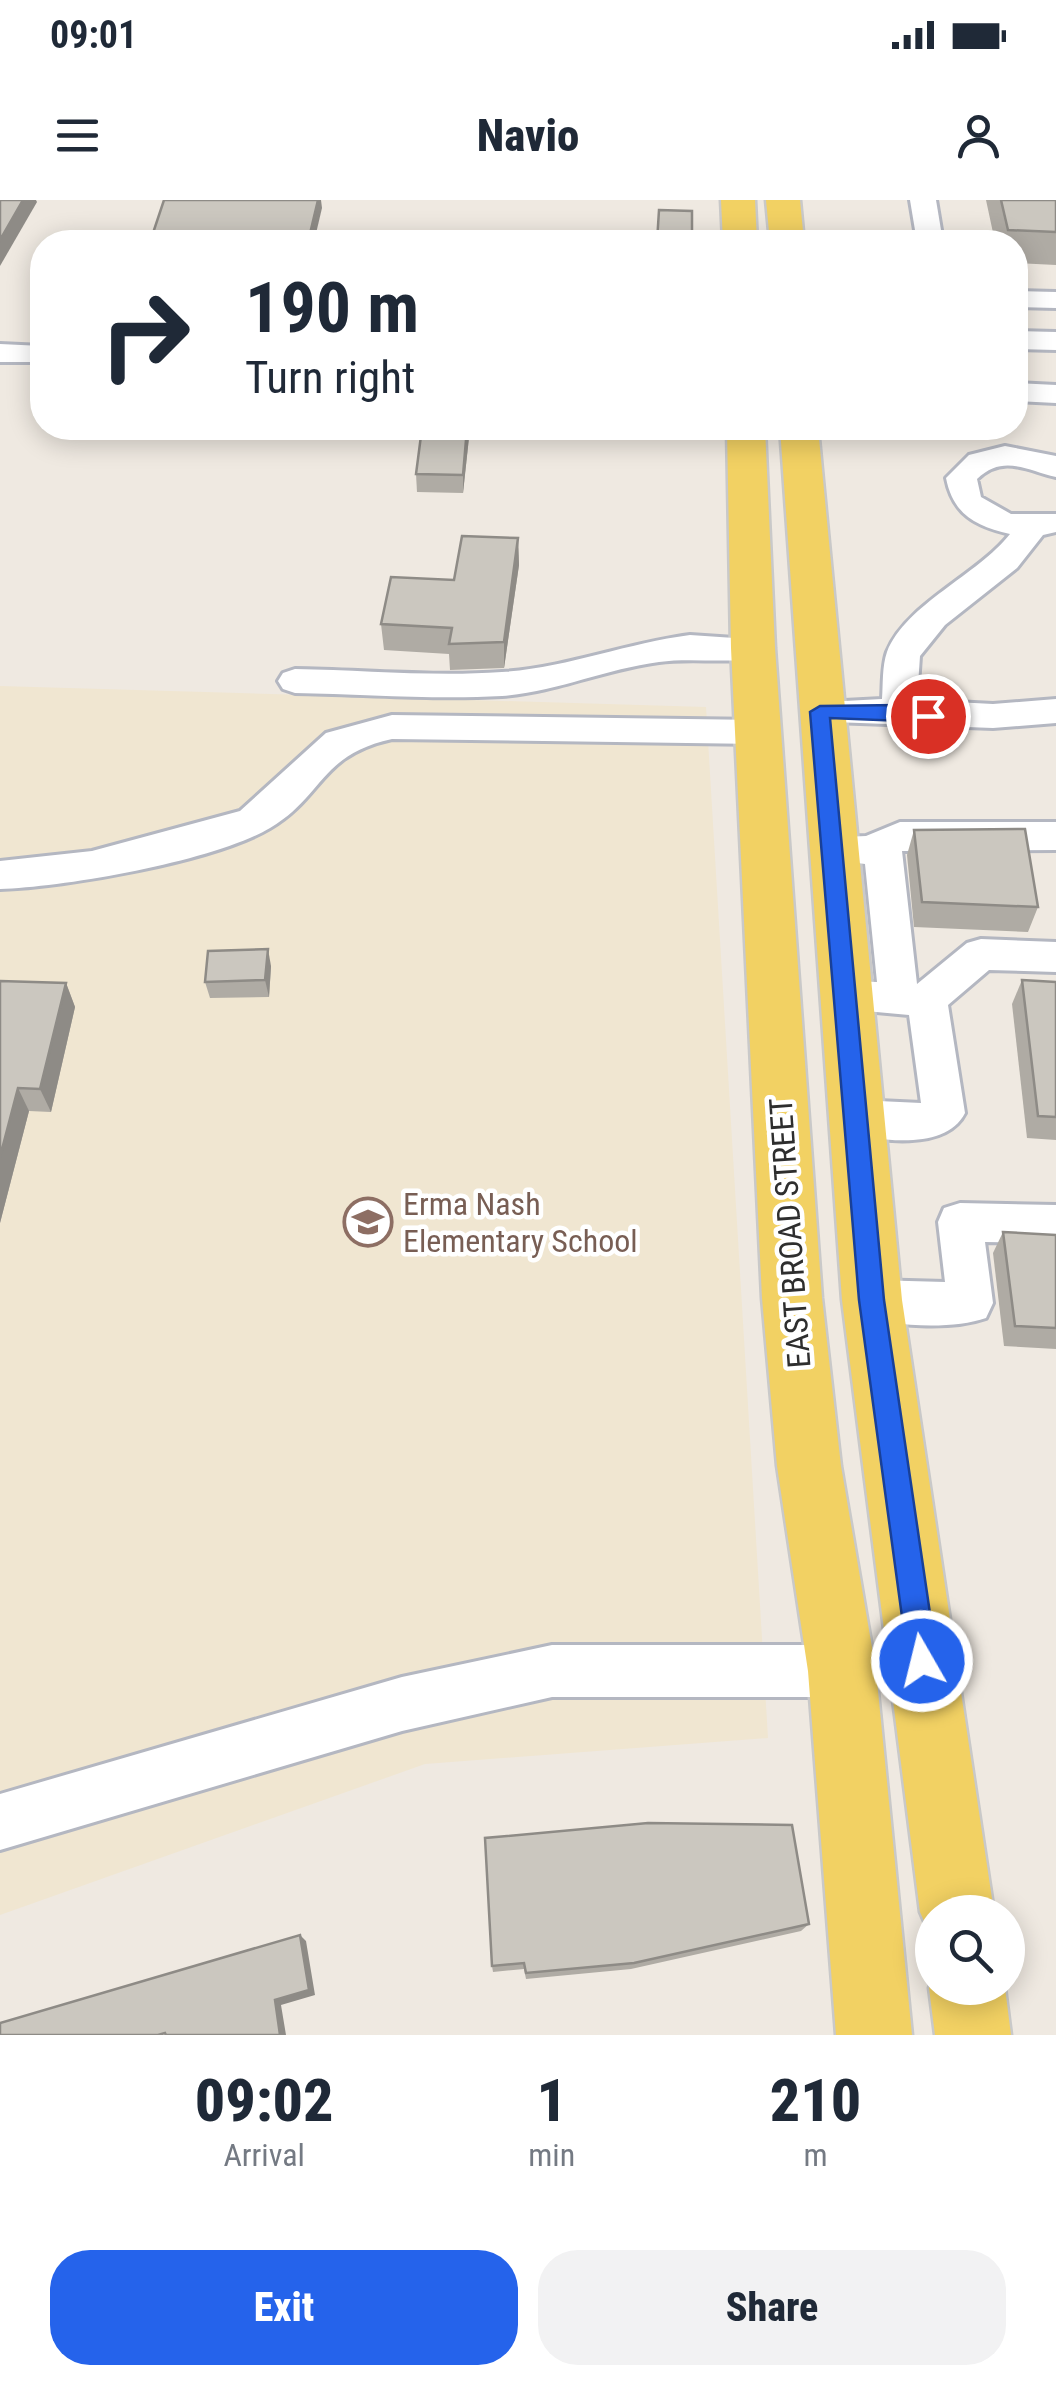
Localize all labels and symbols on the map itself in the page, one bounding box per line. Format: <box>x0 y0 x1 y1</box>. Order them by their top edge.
pin <box>886 674 971 759</box>
street label: EAST BROAD STREET <box>762 1097 818 1369</box>
place label: Erma Nash Elementary School <box>403 1185 638 1260</box>
school or university icon: Erma Nash Elementary School <box>342 1196 394 1248</box>
position arrow <box>870 1609 974 1713</box>

